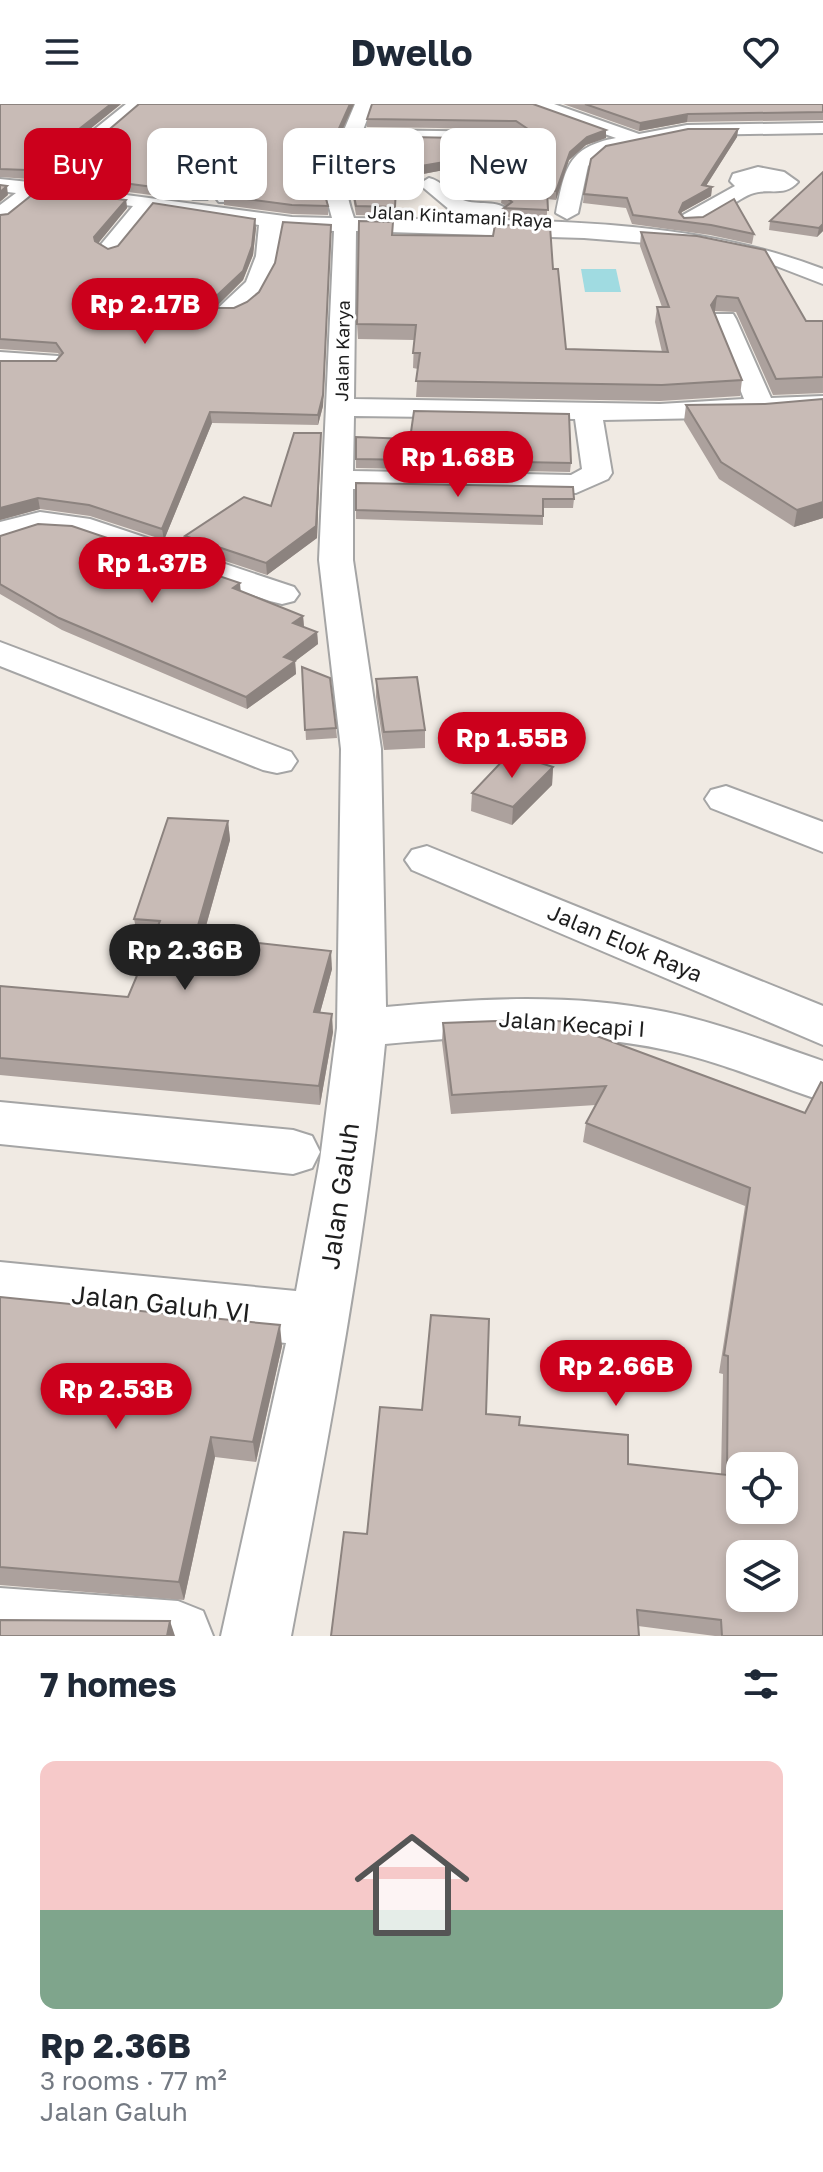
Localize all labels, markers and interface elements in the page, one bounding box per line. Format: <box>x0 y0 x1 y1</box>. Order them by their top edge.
icon: menu <box>40 30 84 74</box>
icon: heart <box>739 30 783 74</box>
text: Dwello <box>350 31 473 74</box>
chip: Buy <box>24 128 131 200</box>
chip: Rent <box>147 128 267 200</box>
chip: Filters <box>283 128 424 200</box>
chip: New <box>440 128 556 200</box>
street label: Jalan Kintamani Raya <box>367 200 553 232</box>
pin: Rp 2.17B <box>62 278 228 346</box>
text: Rp 2.17B <box>90 288 200 319</box>
street label: Jalan Karya <box>330 300 354 402</box>
pin: Rp 1.68B <box>375 431 541 499</box>
text: Rp 1.68B <box>401 441 515 472</box>
pin: Rp 1.37B <box>69 537 235 605</box>
text: Rp 1.37B <box>97 547 207 578</box>
pin: Rp 1.55B <box>429 712 595 780</box>
text: Rp 1.55B <box>456 722 568 753</box>
street label: Jalan Elok Raya <box>544 898 707 987</box>
pin: Rp 2.36B <box>102 924 268 992</box>
text: Rp 2.36B <box>127 934 243 965</box>
street label: Jalan Kecapi I <box>498 1005 646 1042</box>
street label: Jalan Galuh <box>314 1121 365 1271</box>
street label: Jalan Galuh VI <box>70 1279 252 1328</box>
pin: Rp 2.66B <box>533 1340 699 1408</box>
text: Rp 2.66B <box>558 1350 674 1381</box>
pin: Rp 2.53B <box>33 1363 199 1431</box>
text: Rp 2.53B <box>59 1373 173 1404</box>
map controls <box>726 1452 798 1612</box>
button: locate <box>726 1452 798 1524</box>
button: layers <box>726 1540 798 1612</box>
icon: filters <box>739 1662 783 1706</box>
text: 7 homes <box>40 1664 177 1704</box>
icon: home <box>340 1813 484 1957</box>
text: Rp 2.36B <box>40 2025 191 2065</box>
text: 3 rooms · 77 m² <box>40 2065 227 2096</box>
text: Jalan Galuh <box>40 2096 188 2127</box>

